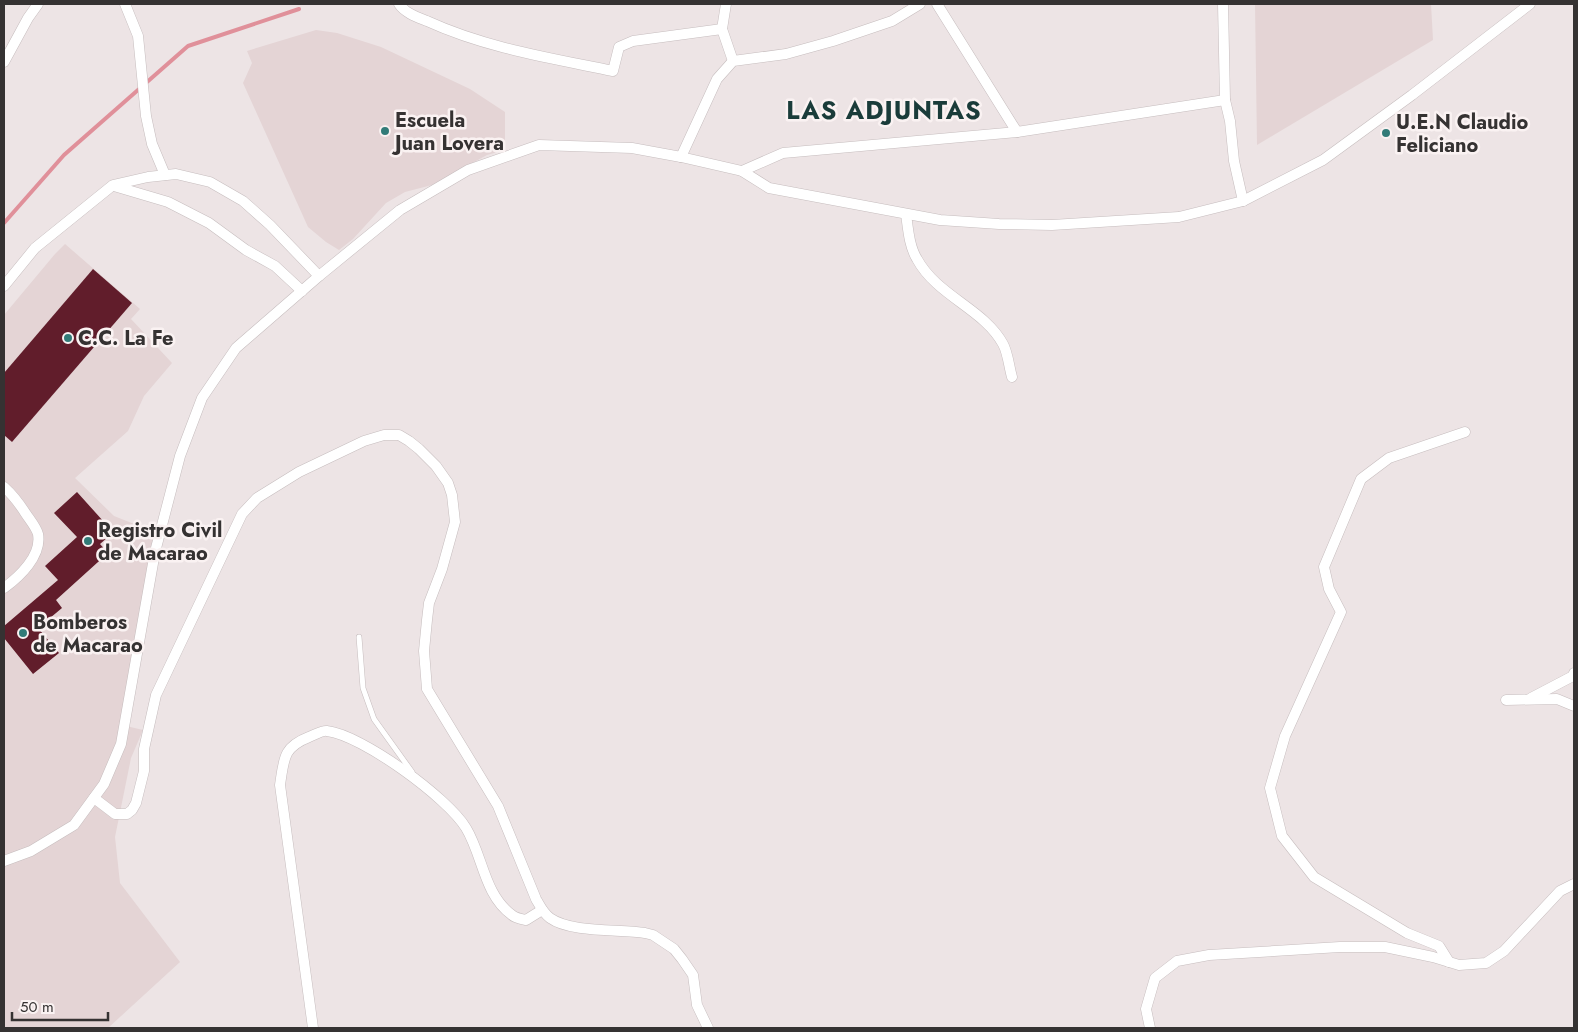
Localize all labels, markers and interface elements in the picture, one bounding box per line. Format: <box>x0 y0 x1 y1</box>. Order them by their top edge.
district label: LAS ADJUNTAS <box>786 92 982 128</box>
place label: Escuela Juan Lovera <box>391 106 504 158</box>
place label: U.E.N Claudio Feliciano <box>1396 108 1528 160</box>
marker: Escuela Juan Lovera <box>379 125 391 137</box>
marker: U.E.N Claudio Feliciano <box>1380 127 1392 139</box>
place label: C.C. La Fe <box>78 324 174 353</box>
marker: C.C. La Fe <box>62 332 74 344</box>
place label: Registro Civil de Macarao <box>98 516 222 568</box>
marker: Registro Civil de Macarao <box>82 535 94 547</box>
place label: Bomberos de Macarao <box>33 608 143 660</box>
marker: Bomberos de Macarao <box>17 627 29 639</box>
scale bar <box>12 990 109 1022</box>
text: 50 m <box>20 996 54 1018</box>

